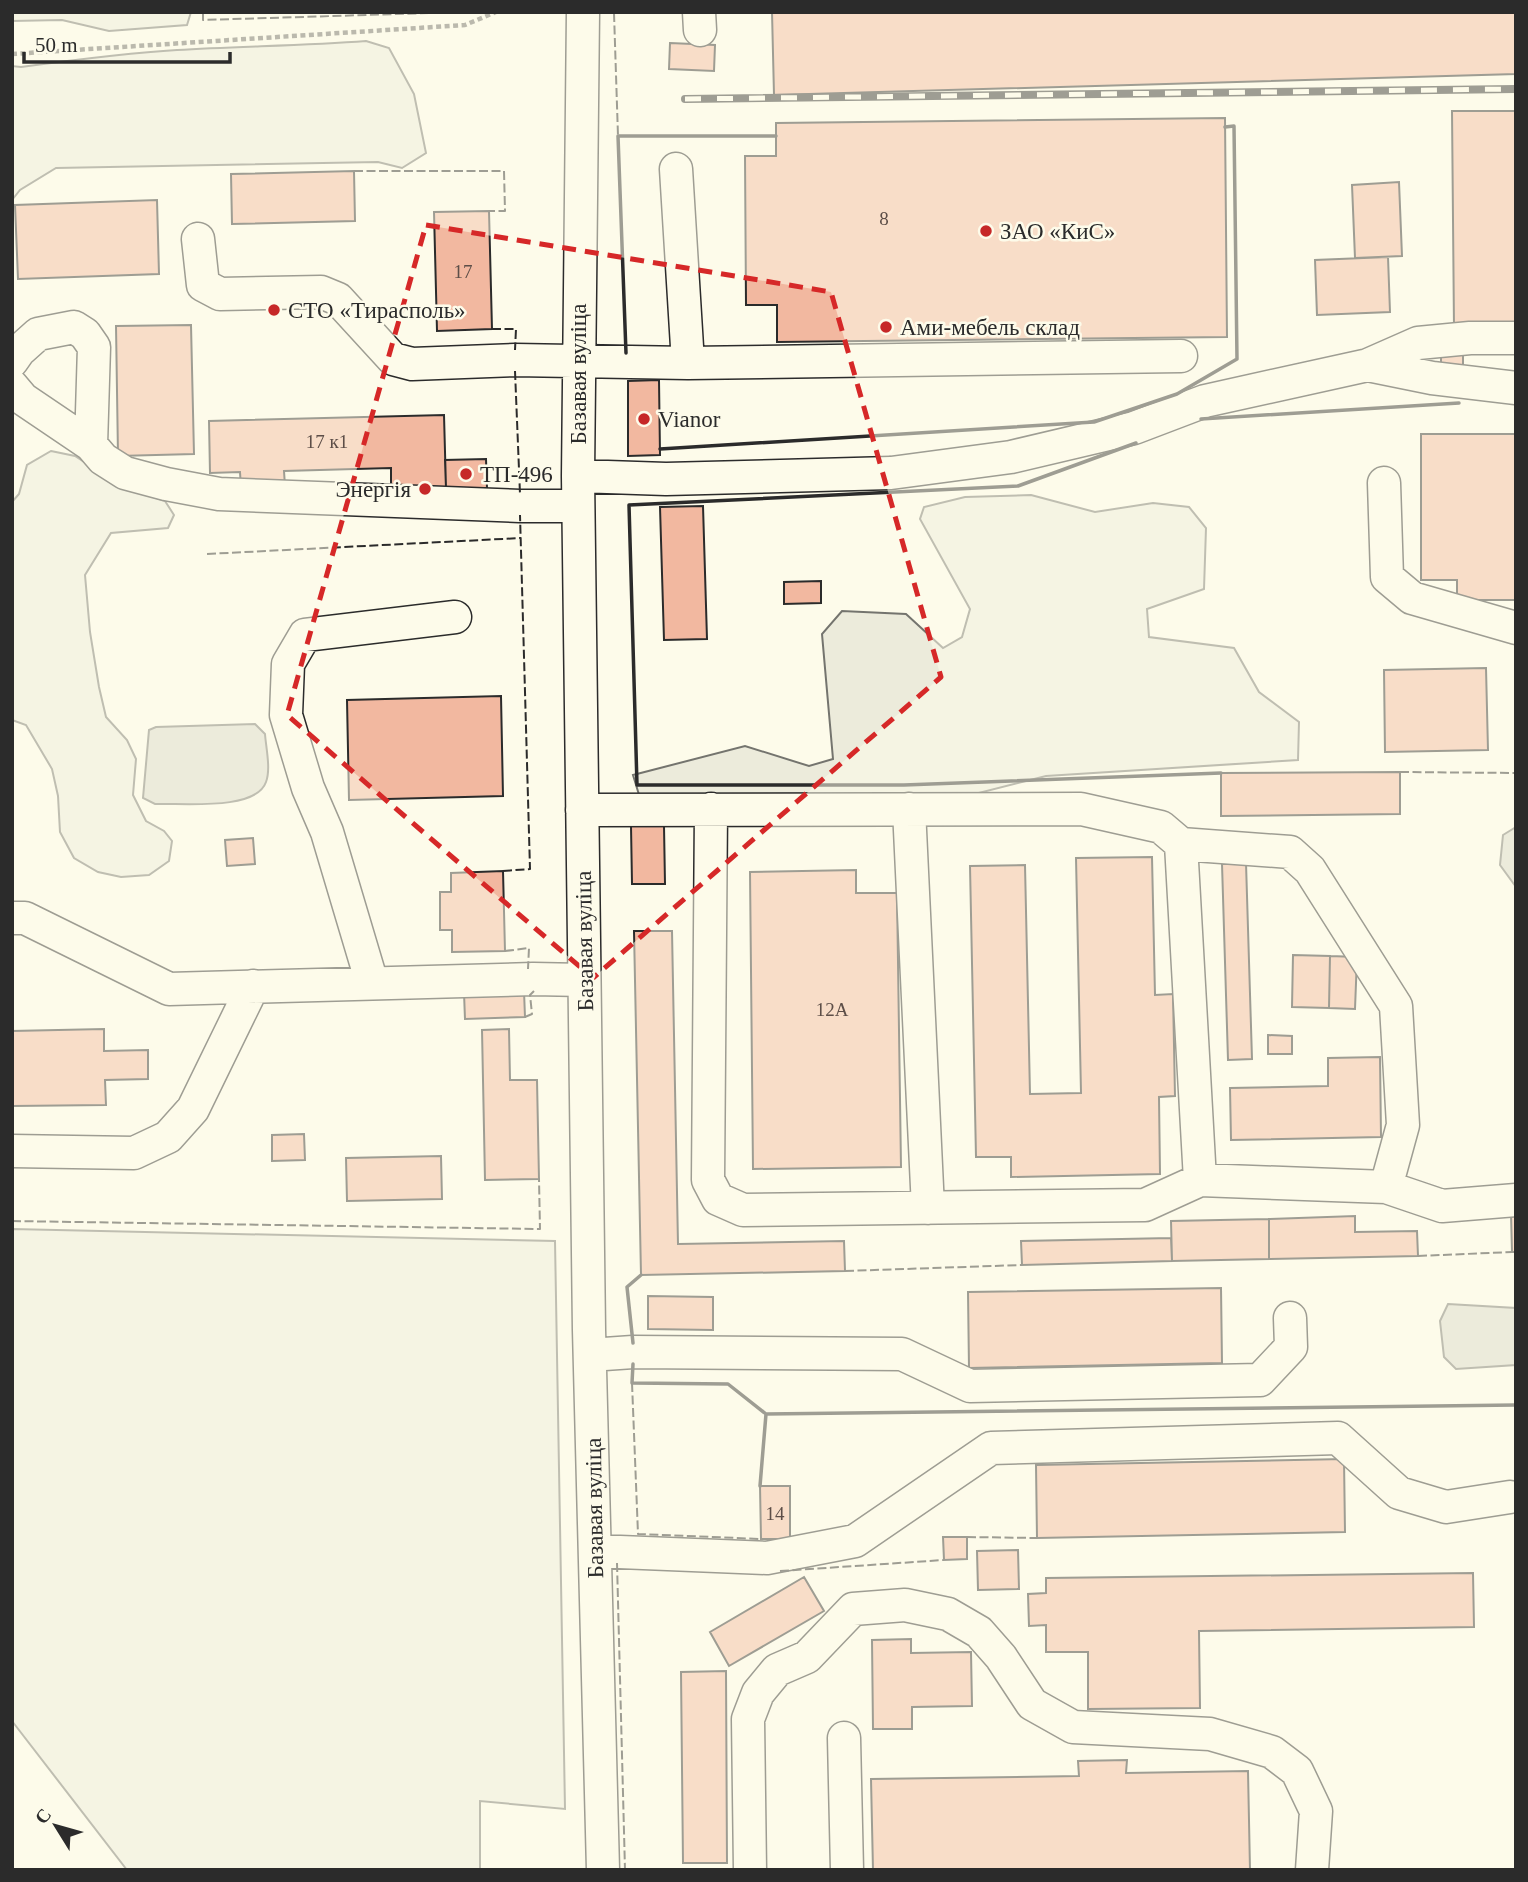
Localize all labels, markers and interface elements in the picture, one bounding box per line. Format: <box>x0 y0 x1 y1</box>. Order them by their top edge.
scale bar <box>24 21 231 65</box>
text: 50 m <box>35 33 78 57</box>
house number: 8 <box>879 208 889 229</box>
place label: ЗАО «КиС» <box>1000 219 1115 244</box>
marker: ЗАО «КиС» <box>978 223 994 239</box>
house number: 17 <box>454 261 473 282</box>
place label: СТО «Тирасполь» <box>288 298 466 323</box>
marker: СТО «Тирасполь» <box>266 302 282 318</box>
street label: Базавая вуліца <box>566 304 591 444</box>
place label: Ами-мебель склад <box>900 315 1080 340</box>
marker: Ами-мебель склад <box>878 319 894 335</box>
place label: Vianor <box>658 407 721 432</box>
marker: Vianor <box>636 411 652 427</box>
house number: 17 к1 <box>306 431 348 452</box>
place label: ТП-496 <box>480 462 553 487</box>
marker: ТП-496 <box>458 466 474 482</box>
place label: Энергія <box>335 477 411 502</box>
marker: Энергія <box>417 481 433 497</box>
street label: Базавая вуліца <box>571 870 598 1012</box>
house number: 12А <box>816 999 849 1020</box>
street label: Базавая вуліца <box>581 1437 608 1579</box>
house number: 14 <box>766 1503 785 1524</box>
north arrow <box>21 1791 91 1861</box>
text: С <box>30 1804 55 1828</box>

